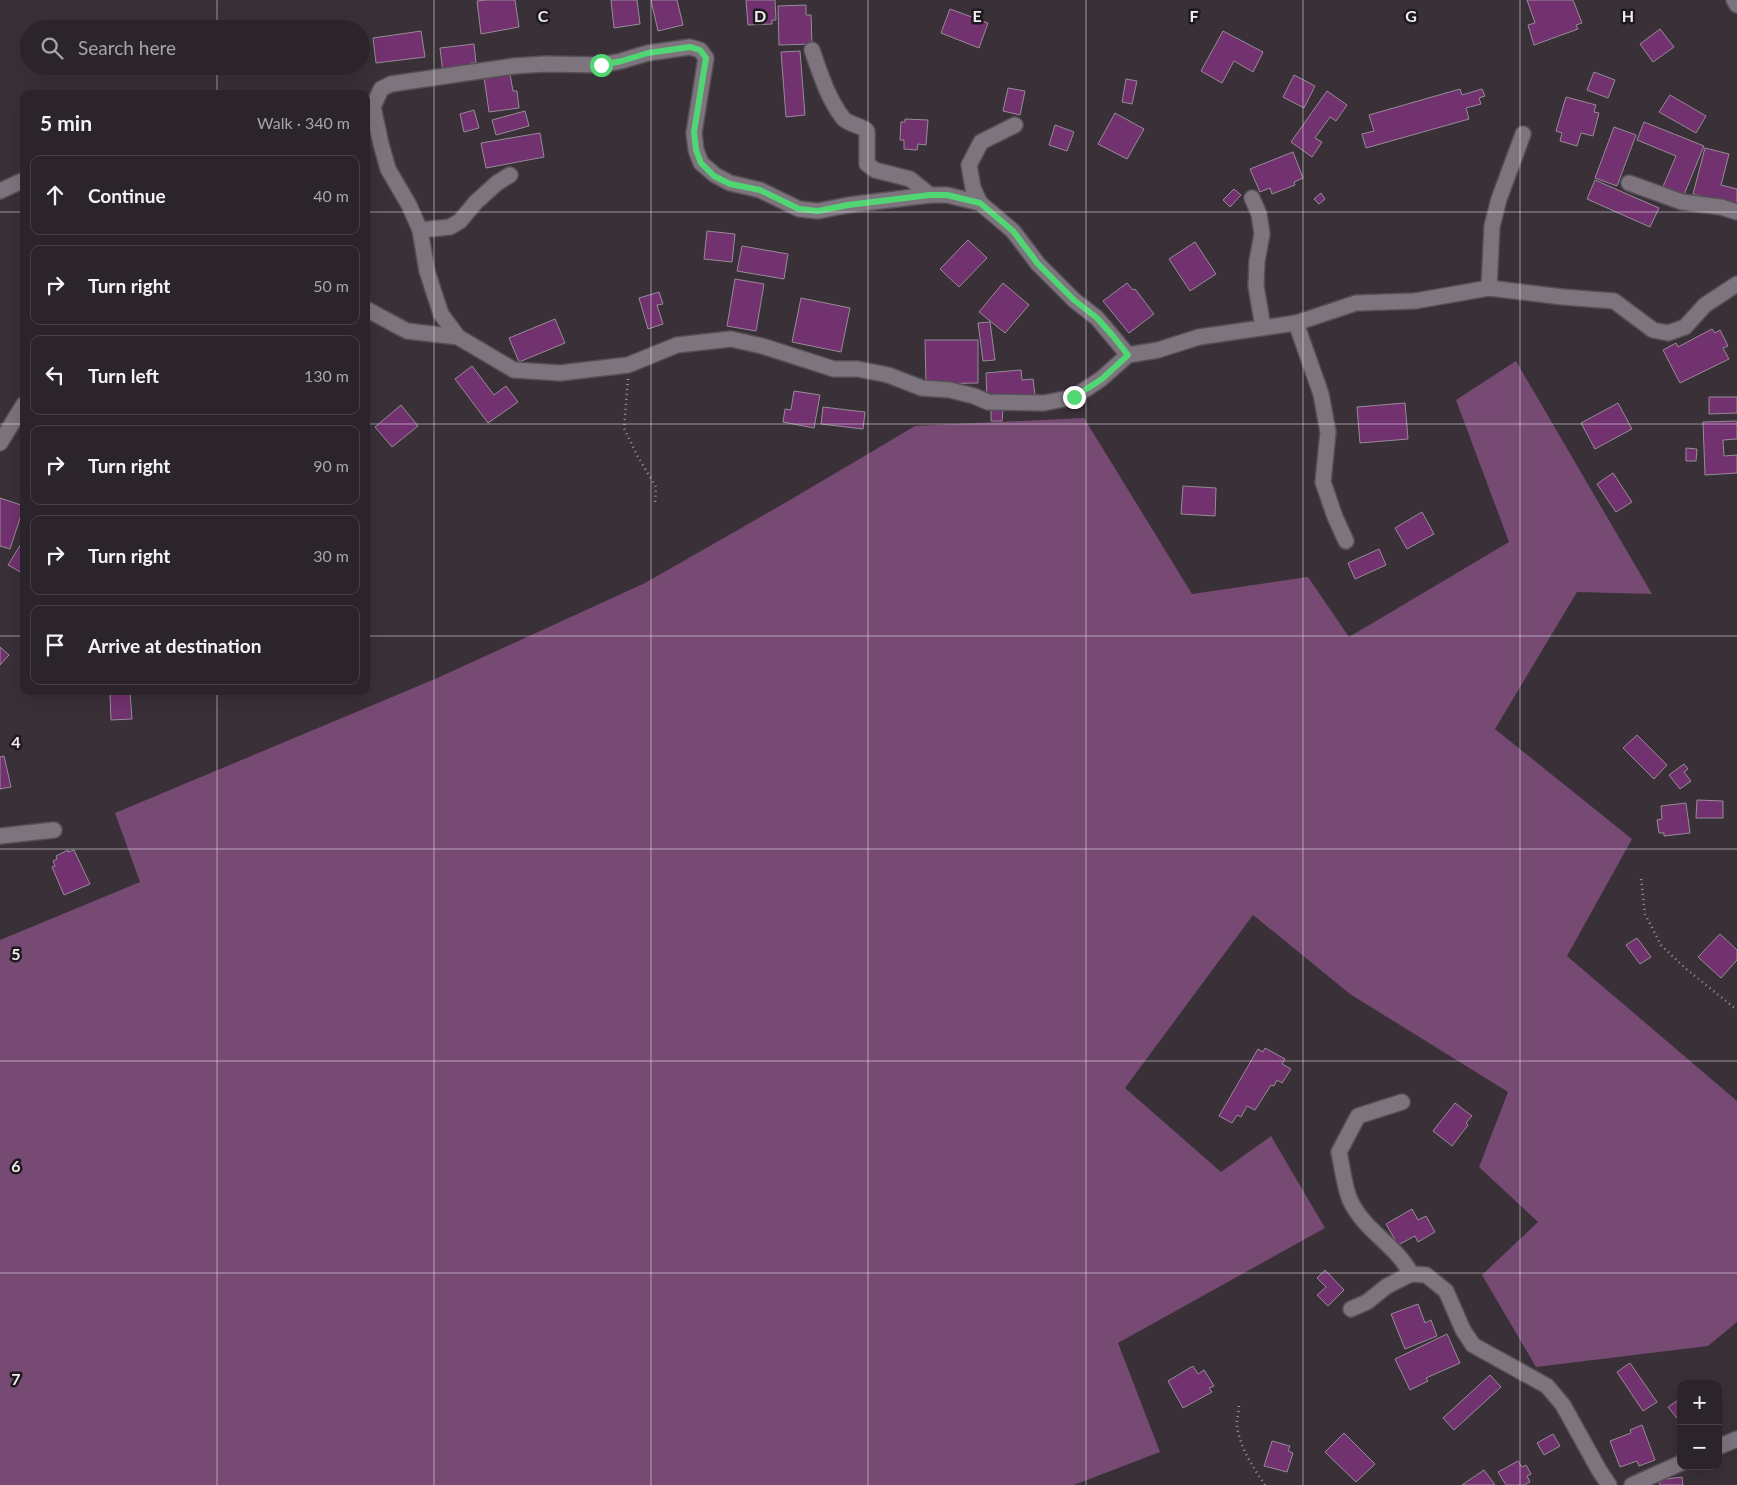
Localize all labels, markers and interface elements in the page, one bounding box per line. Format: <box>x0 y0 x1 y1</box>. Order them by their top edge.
text: C <box>538 6 549 25</box>
text: D <box>754 6 766 25</box>
text: E <box>972 6 982 25</box>
text: F <box>1189 6 1199 25</box>
text: G <box>1405 6 1417 25</box>
text: H <box>1622 6 1634 25</box>
search box <box>20 20 370 75</box>
icon: search <box>38 34 66 62</box>
text: Search here <box>78 36 176 59</box>
route start <box>590 54 613 77</box>
text: 5 min <box>40 110 92 135</box>
text: Walk · 340 m <box>257 113 350 132</box>
icon: ahead <box>41 181 69 209</box>
text: Continue <box>88 184 166 207</box>
text: 40 m <box>313 186 349 205</box>
icon: right <box>41 271 69 299</box>
text: Turn right <box>88 274 170 297</box>
text: 50 m <box>313 276 349 295</box>
icon: left <box>41 361 69 389</box>
text: Turn left <box>88 364 159 387</box>
text: 130 m <box>304 366 349 385</box>
route end <box>1063 386 1086 409</box>
icon: right <box>41 451 69 479</box>
text: Turn right <box>88 454 170 477</box>
text: 90 m <box>313 456 349 475</box>
icon: right <box>41 541 69 569</box>
text: Turn right <box>88 544 170 567</box>
text: 30 m <box>313 546 349 565</box>
icon: arrive <box>41 631 69 659</box>
text: Arrive at destination <box>88 634 261 657</box>
text: 4 <box>11 732 21 751</box>
text: 5 <box>11 944 21 963</box>
text: 6 <box>11 1156 21 1175</box>
text: 7 <box>11 1369 21 1388</box>
map controls <box>1677 1380 1722 1470</box>
button: + <box>1677 1380 1722 1425</box>
button: − <box>1677 1425 1722 1470</box>

